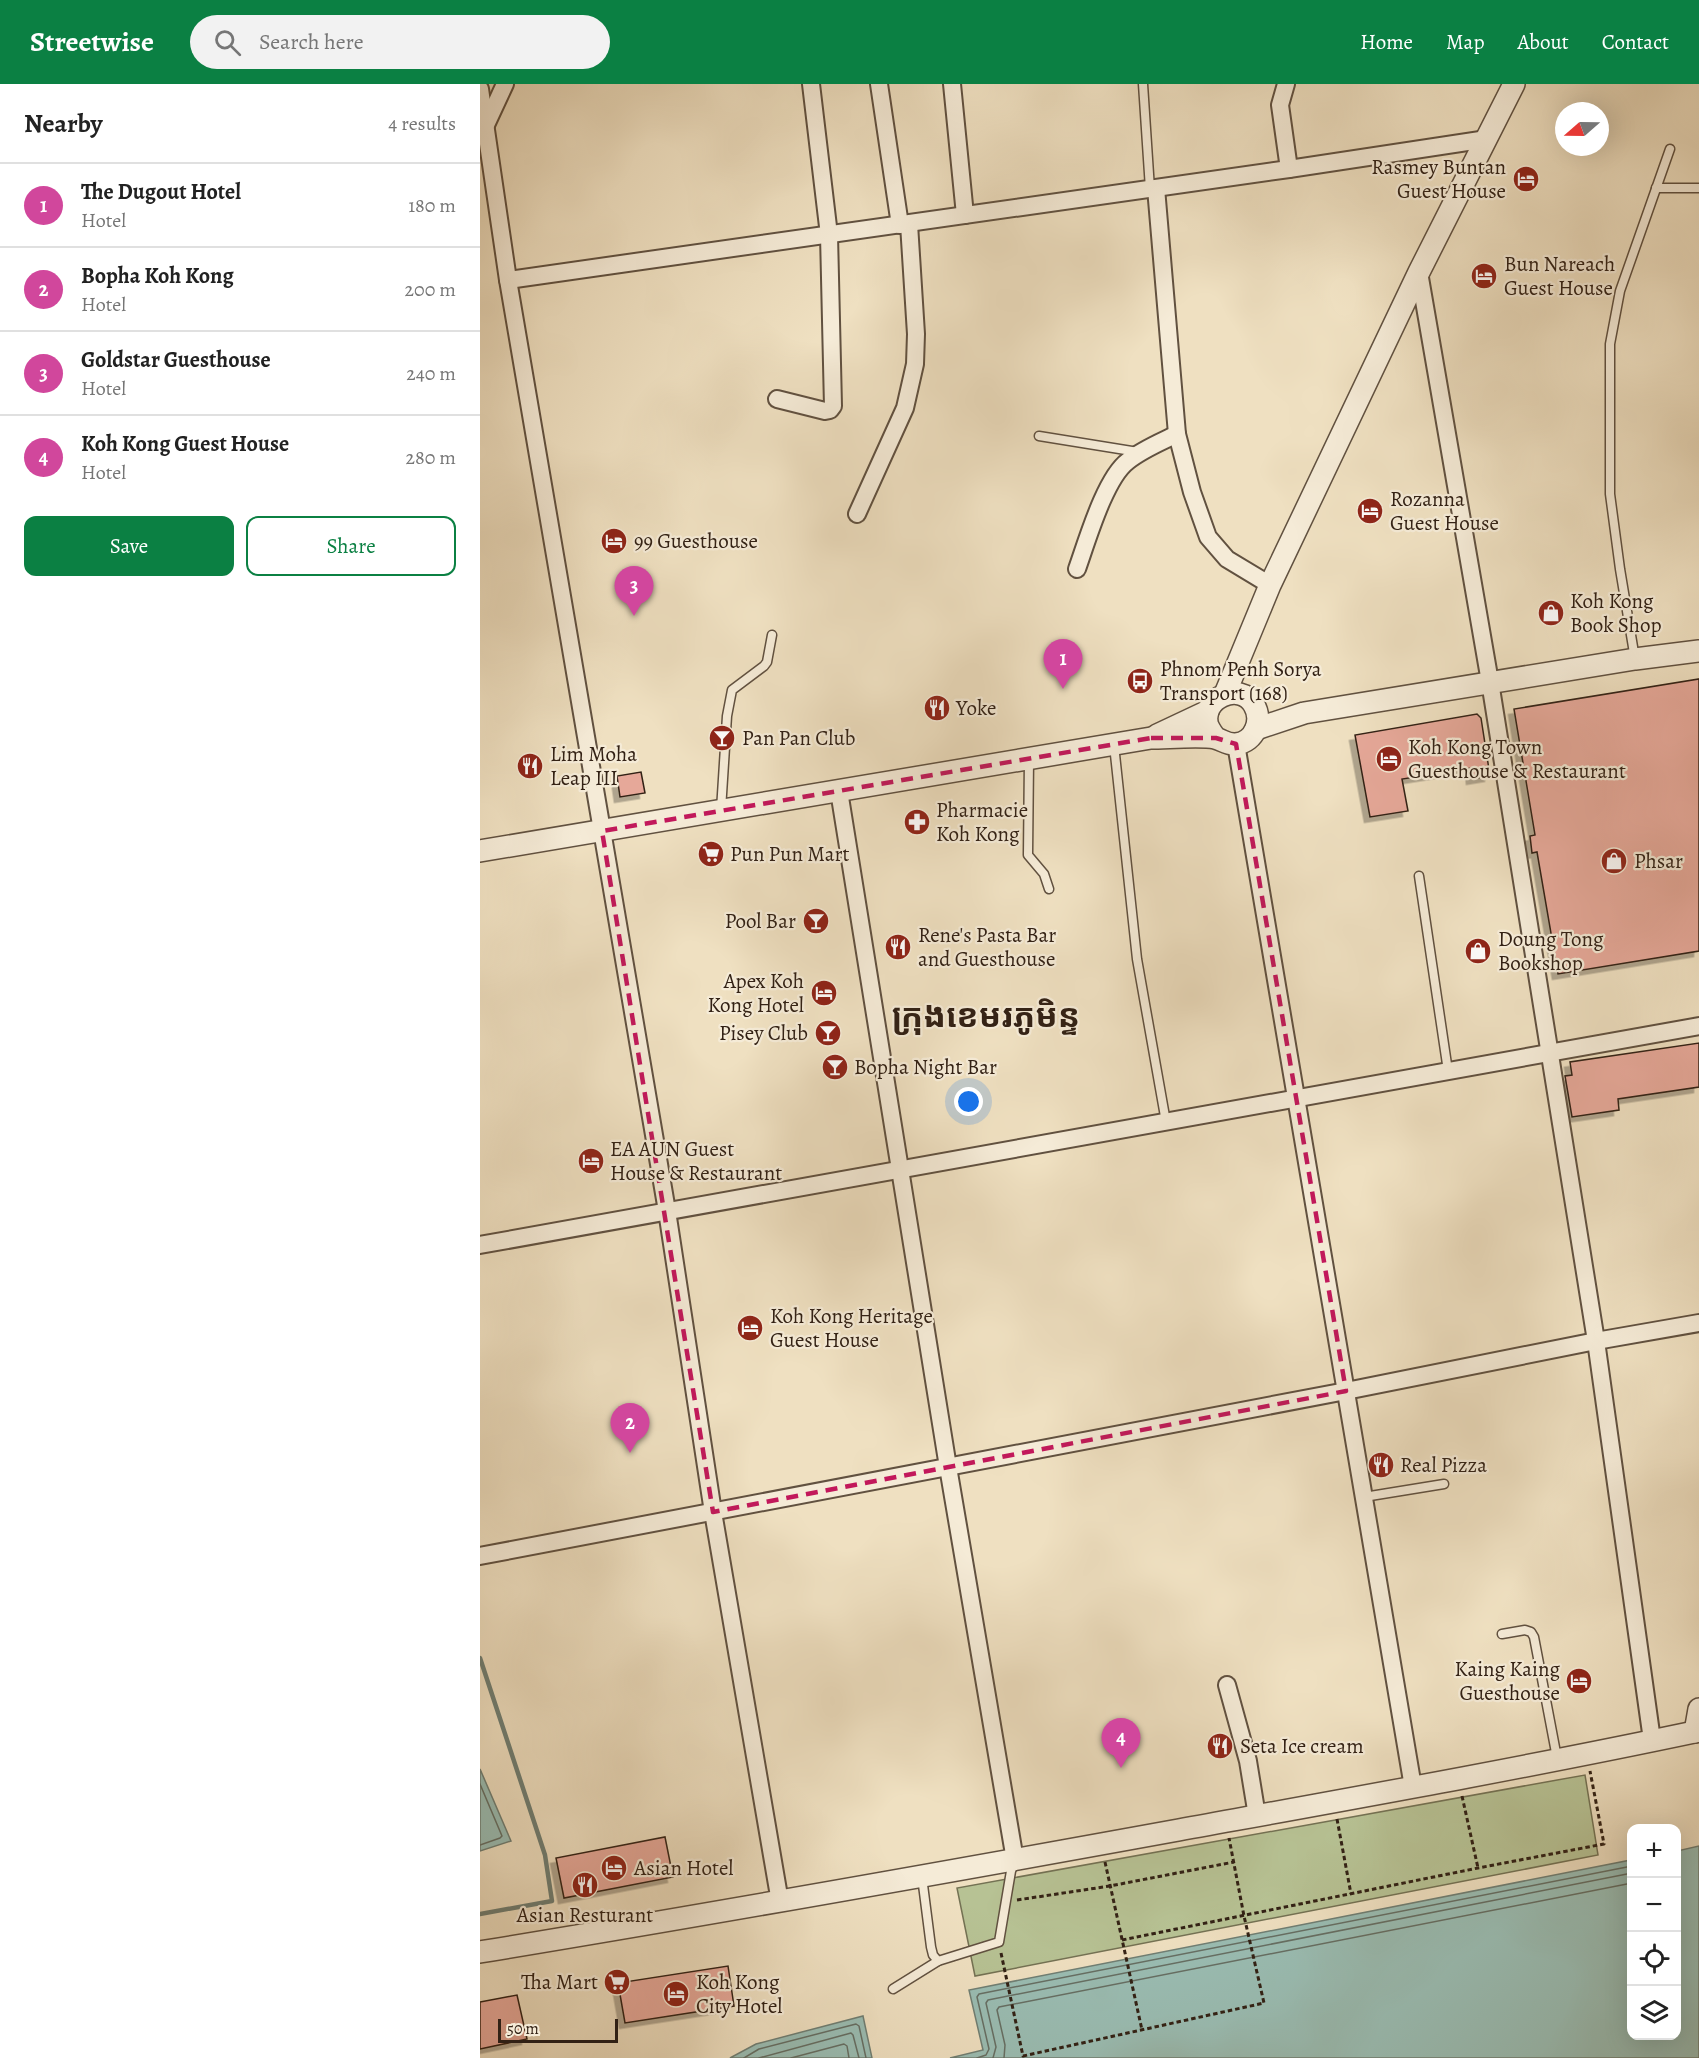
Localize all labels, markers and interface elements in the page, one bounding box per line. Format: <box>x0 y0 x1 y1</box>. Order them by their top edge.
search box <box>190 15 610 69</box>
text: Streetwise <box>30 23 154 61</box>
icon: search <box>211 26 244 59</box>
text: Search here <box>259 27 364 57</box>
text: Home <box>1360 28 1413 56</box>
text: Map <box>1446 28 1484 56</box>
text: About <box>1517 28 1569 56</box>
text: Contact <box>1602 28 1669 56</box>
north arrow <box>1555 102 1609 156</box>
text: Nearby <box>24 106 103 141</box>
text: 4 results <box>388 110 456 137</box>
place label: Rasmey Buntan Guest House <box>1371 153 1506 205</box>
hotel icon: Rasmey Buntan Guest House <box>1511 164 1541 194</box>
text: The Dugout Hotel <box>81 177 241 207</box>
text: 1 <box>40 192 47 219</box>
text: 180 m <box>408 192 456 219</box>
text: Hotel <box>81 207 126 234</box>
place label: Bun Nareach Guest House <box>1504 250 1615 302</box>
text: Bopha Koh Kong <box>81 261 234 291</box>
hotel icon: Bun Nareach Guest House <box>1469 261 1499 291</box>
text: 2 <box>39 276 48 303</box>
text: 200 m <box>405 276 456 303</box>
text: Hotel <box>81 291 126 318</box>
text: Goldstar Guesthouse <box>81 345 271 375</box>
text: 3 <box>39 360 48 387</box>
text: 240 m <box>406 360 456 387</box>
text: Hotel <box>81 375 126 402</box>
text: Koh Kong Guest House <box>81 429 289 459</box>
text: 4 <box>39 444 48 471</box>
text: 280 m <box>406 444 456 471</box>
text: Hotel <box>81 459 126 486</box>
place label: Rozanna Guest House <box>1390 485 1499 537</box>
hotel icon: Rozanna Guest House <box>1355 496 1385 526</box>
button: Save <box>24 516 234 576</box>
button: Share <box>246 516 456 576</box>
hotel icon: 99 Guesthouse <box>599 526 629 556</box>
place label: 99 Guesthouse <box>634 527 758 555</box>
pin: 3 <box>614 566 654 616</box>
place label: Koh Kong Book Shop <box>1570 587 1662 639</box>
shop icon: Koh Kong Book Shop <box>1536 598 1566 628</box>
pin: 1 <box>1044 640 1082 689</box>
place label: Phnom Penh Sorya Transport (168) <box>1160 655 1322 707</box>
bus stop icon: Phnom Penh Sorya Transport (168) <box>1125 666 1155 696</box>
restaurant icon: Yoke <box>922 693 952 723</box>
place label: Yoke <box>955 694 996 722</box>
bar icon: Pan Pan Club <box>707 723 737 753</box>
place label: Pan Pan Club <box>742 724 856 752</box>
place label: Koh Kong Town Guesthouse & Restaurant <box>1408 733 1626 785</box>
place label: Lim Moha Leap III <box>550 740 637 792</box>
hotel icon: Koh Kong Town Guesthouse & Restaurant <box>1374 744 1404 774</box>
restaurant icon: Lim Moha Leap III <box>515 751 545 781</box>
place label: Pharmacie Koh Kong <box>936 796 1028 848</box>
pharmacy icon: Pharmacie Koh Kong <box>902 807 932 837</box>
supermarket icon: Pun Pun Mart <box>696 839 726 869</box>
place label: Pun Pun Mart <box>730 840 850 868</box>
shop icon: Phsar <box>1599 846 1629 876</box>
place label: Phsar <box>1634 847 1683 875</box>
bar icon: Pool Bar <box>801 906 831 936</box>
place label: Pool Bar <box>725 907 796 935</box>
place label: Rene's Pasta Bar and Guesthouse <box>918 921 1056 973</box>
place label: Doung Tong Bookshop <box>1498 925 1604 977</box>
restaurant icon: Rene's Pasta Bar and Guesthouse <box>883 932 913 962</box>
shop icon: Doung Tong Bookshop <box>1463 936 1493 966</box>
place label: Apex Koh Kong Hotel <box>707 967 804 1019</box>
hotel icon: Apex Koh Kong Hotel <box>809 978 839 1008</box>
district label: ក្រុងខេមរភូមិន្ទ <box>892 993 1080 1038</box>
bar icon: Pisey Club <box>813 1018 843 1048</box>
place label: Pisey Club <box>719 1019 808 1047</box>
bar icon: Bopha Night Bar <box>820 1052 850 1082</box>
place label: Bopha Night Bar <box>854 1053 997 1081</box>
your location <box>954 1087 983 1116</box>
place label: EA AUN Guest House & Restaurant <box>610 1135 782 1187</box>
hotel icon: EA AUN Guest House & Restaurant <box>576 1146 606 1176</box>
place label: Koh Kong Heritage Guest House <box>770 1302 933 1354</box>
hotel icon: Koh Kong Heritage Guest House <box>735 1313 765 1343</box>
pin: 2 <box>610 1404 650 1453</box>
restaurant icon: Real Pizza <box>1366 1450 1396 1480</box>
place label: Real Pizza <box>1400 1451 1487 1479</box>
place label: Kaing Kaing Guesthouse <box>1454 1655 1560 1707</box>
hotel icon: Kaing Kaing Guesthouse <box>1564 1666 1594 1696</box>
pin: 4 <box>1102 1718 1140 1768</box>
restaurant icon: Seta Ice cream <box>1205 1731 1235 1761</box>
place label: Seta Ice cream <box>1240 1732 1364 1760</box>
map controls <box>1627 1824 1681 2040</box>
button: + <box>1627 1824 1681 1878</box>
hotel icon: Asian Hotel <box>599 1853 629 1883</box>
place label: Asian Hotel <box>633 1854 733 1882</box>
restaurant icon: Asian Resturant <box>570 1870 600 1900</box>
button: − <box>1627 1878 1681 1932</box>
place label: Asian Resturant <box>516 1901 653 1929</box>
button: locate <box>1627 1932 1681 1986</box>
supermarket icon: Tha Mart <box>602 1967 632 1997</box>
place label: Tha Mart <box>521 1968 598 1996</box>
place label: Koh Kong City Hotel <box>696 1968 782 2020</box>
hotel icon: Koh Kong City Hotel <box>661 1979 691 2009</box>
button: layers <box>1627 1986 1681 2040</box>
scale bar <box>498 2016 618 2044</box>
text: 50 m <box>507 2018 539 2040</box>

